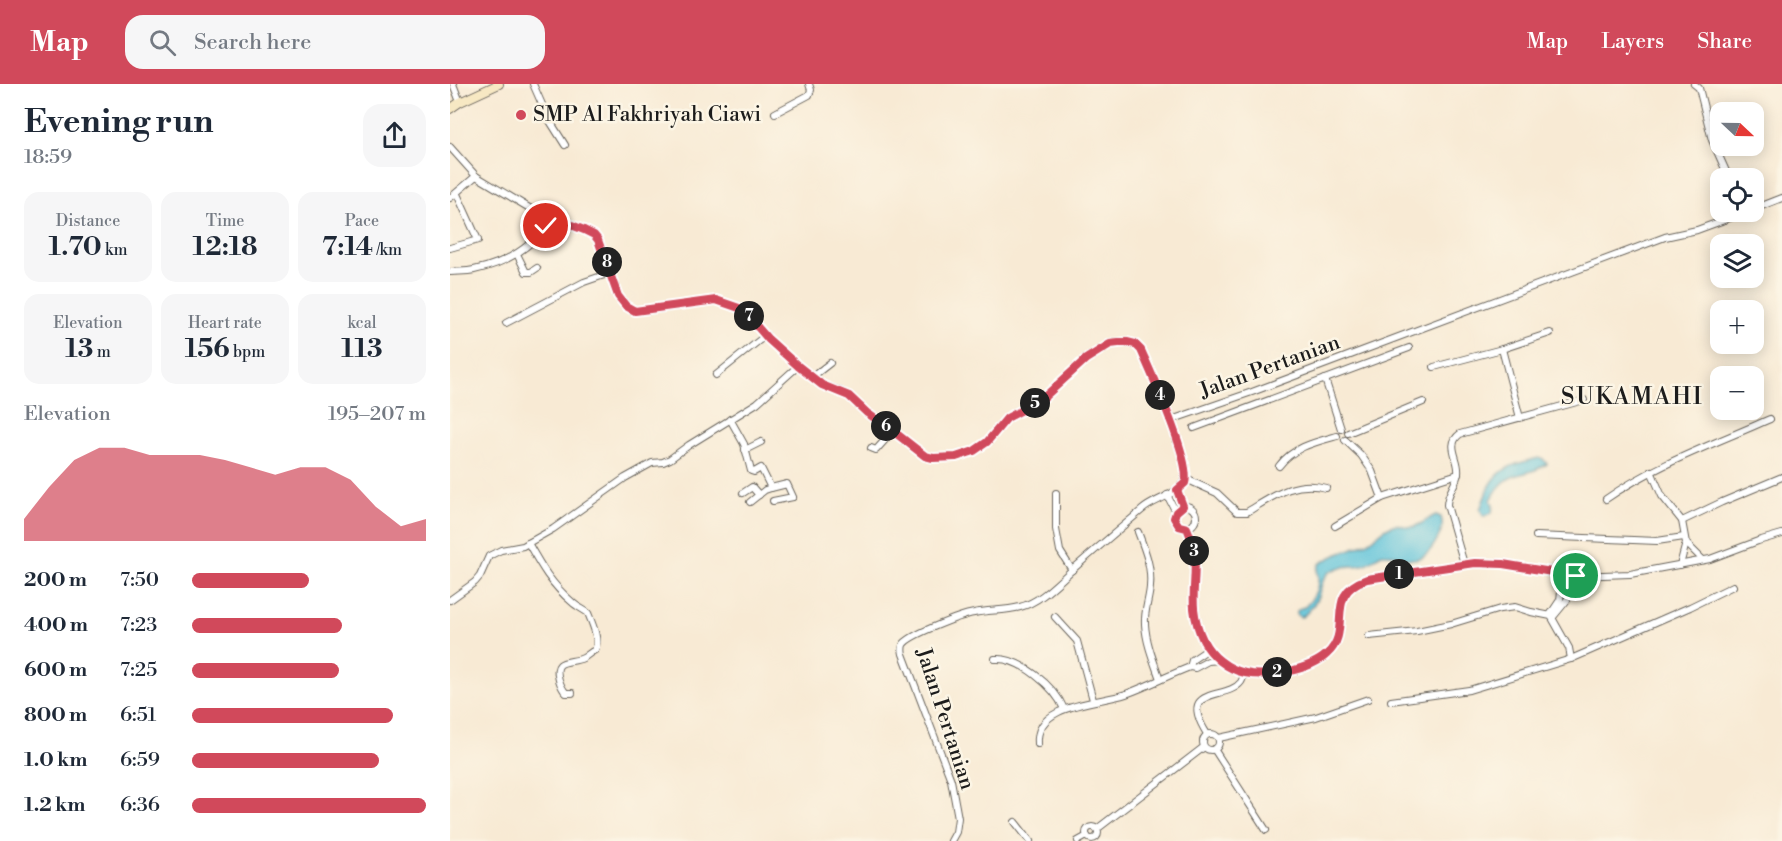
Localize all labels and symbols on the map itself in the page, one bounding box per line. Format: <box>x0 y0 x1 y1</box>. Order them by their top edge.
place label: SMP Al Fakhriyah Ciawi <box>533 102 761 128</box>
north arrow <box>1710 102 1764 156</box>
marker: SMP Al Fakhriyah Ciawi <box>514 108 528 122</box>
pin <box>520 200 571 251</box>
pin: 8 <box>592 247 622 277</box>
pin: 7 <box>734 301 764 331</box>
street label: Jalan Pertanian <box>1195 329 1344 405</box>
pin: 4 <box>1145 380 1175 410</box>
district label: SUKAMAHI <box>1561 382 1703 412</box>
pin: 5 <box>1020 388 1050 418</box>
pin: 6 <box>871 411 901 441</box>
pin: 3 <box>1179 536 1209 566</box>
pin <box>1550 550 1601 601</box>
pin: 1 <box>1384 559 1414 589</box>
street label: Jalan Pertanian <box>910 644 980 794</box>
pin: 2 <box>1262 657 1292 687</box>

